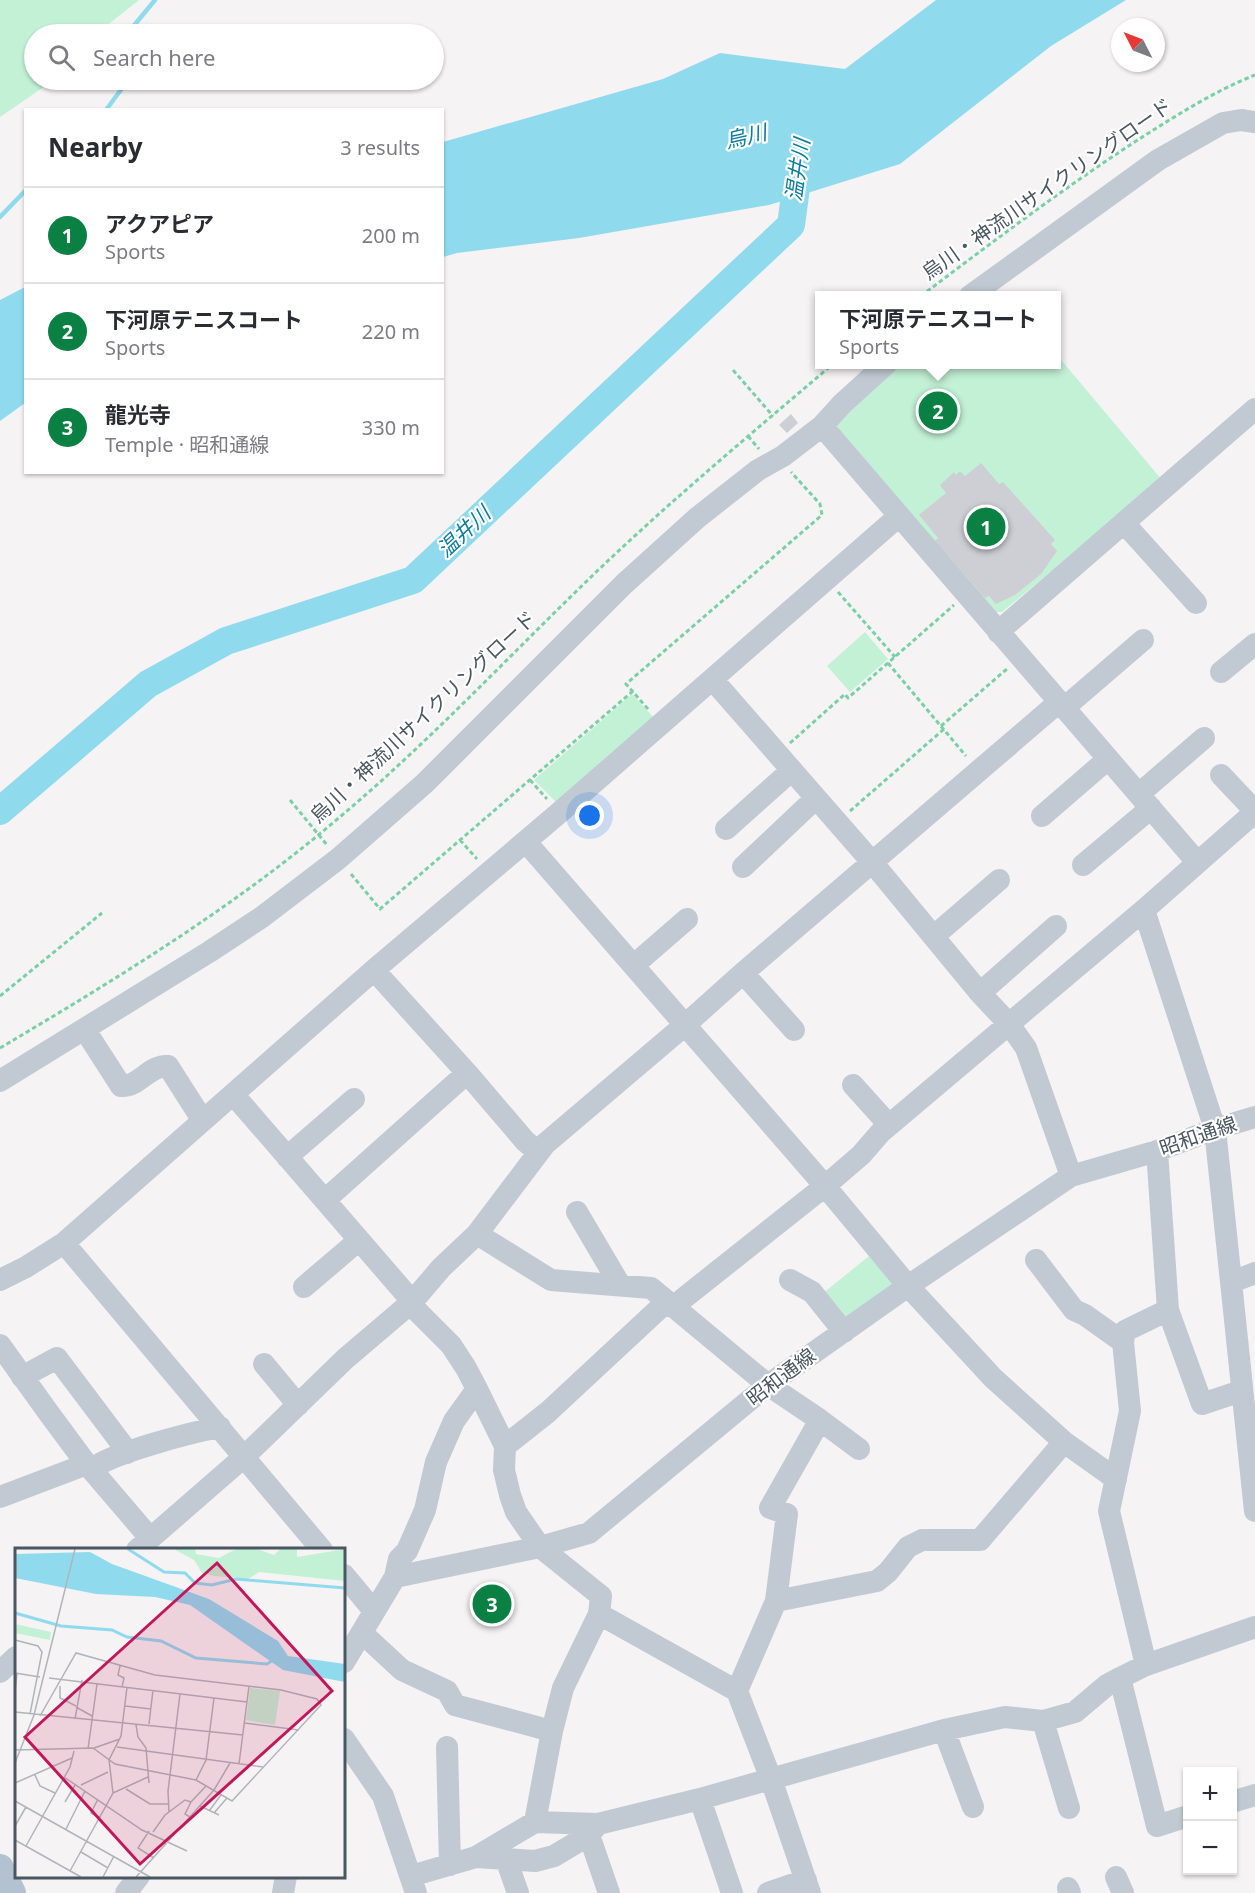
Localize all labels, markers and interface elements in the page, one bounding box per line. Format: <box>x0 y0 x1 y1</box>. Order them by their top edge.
north arrow <box>1111 18 1165 72</box>
search box <box>24 24 444 90</box>
icon: search <box>45 41 78 74</box>
text: Search here <box>93 42 215 72</box>
street label: 烏川・神流川サイクリングロード <box>916 92 1177 286</box>
water label: 烏川 <box>722 117 771 154</box>
text: Nearby <box>48 129 143 165</box>
text: 3 results <box>340 134 420 161</box>
water label: 温井川 <box>779 135 816 203</box>
text: アクアピア <box>105 208 214 238</box>
text: 1 <box>62 222 73 249</box>
text: 200 m <box>362 222 420 249</box>
text: Sports <box>105 238 165 265</box>
popup <box>815 291 1061 369</box>
text: 下河原テニスコート <box>839 303 1037 333</box>
text: 下河原テニスコート <box>105 304 303 334</box>
text: 2 <box>62 318 73 345</box>
text: 220 m <box>362 318 420 345</box>
text: Sports <box>839 333 899 360</box>
text: Sports <box>105 334 165 361</box>
pin: 2 <box>918 388 958 434</box>
text: 龍光寺 <box>105 399 171 429</box>
text: 3 <box>62 414 73 441</box>
text: 330 m <box>362 414 420 441</box>
text: Temple · 昭和通線 <box>105 431 269 458</box>
water label: 温井川 <box>431 498 497 563</box>
pin: 1 <box>966 504 1006 550</box>
street label: 烏川・神流川サイクリングロード <box>304 605 541 829</box>
your location <box>575 801 604 830</box>
street label: 昭和通線 <box>1156 1110 1240 1161</box>
street label: 昭和通線 <box>741 1342 821 1411</box>
inset map <box>15 1548 345 1878</box>
pin: 3 <box>472 1582 512 1626</box>
map controls <box>1183 1767 1237 1875</box>
button: + <box>1183 1767 1237 1821</box>
button: − <box>1183 1821 1237 1875</box>

